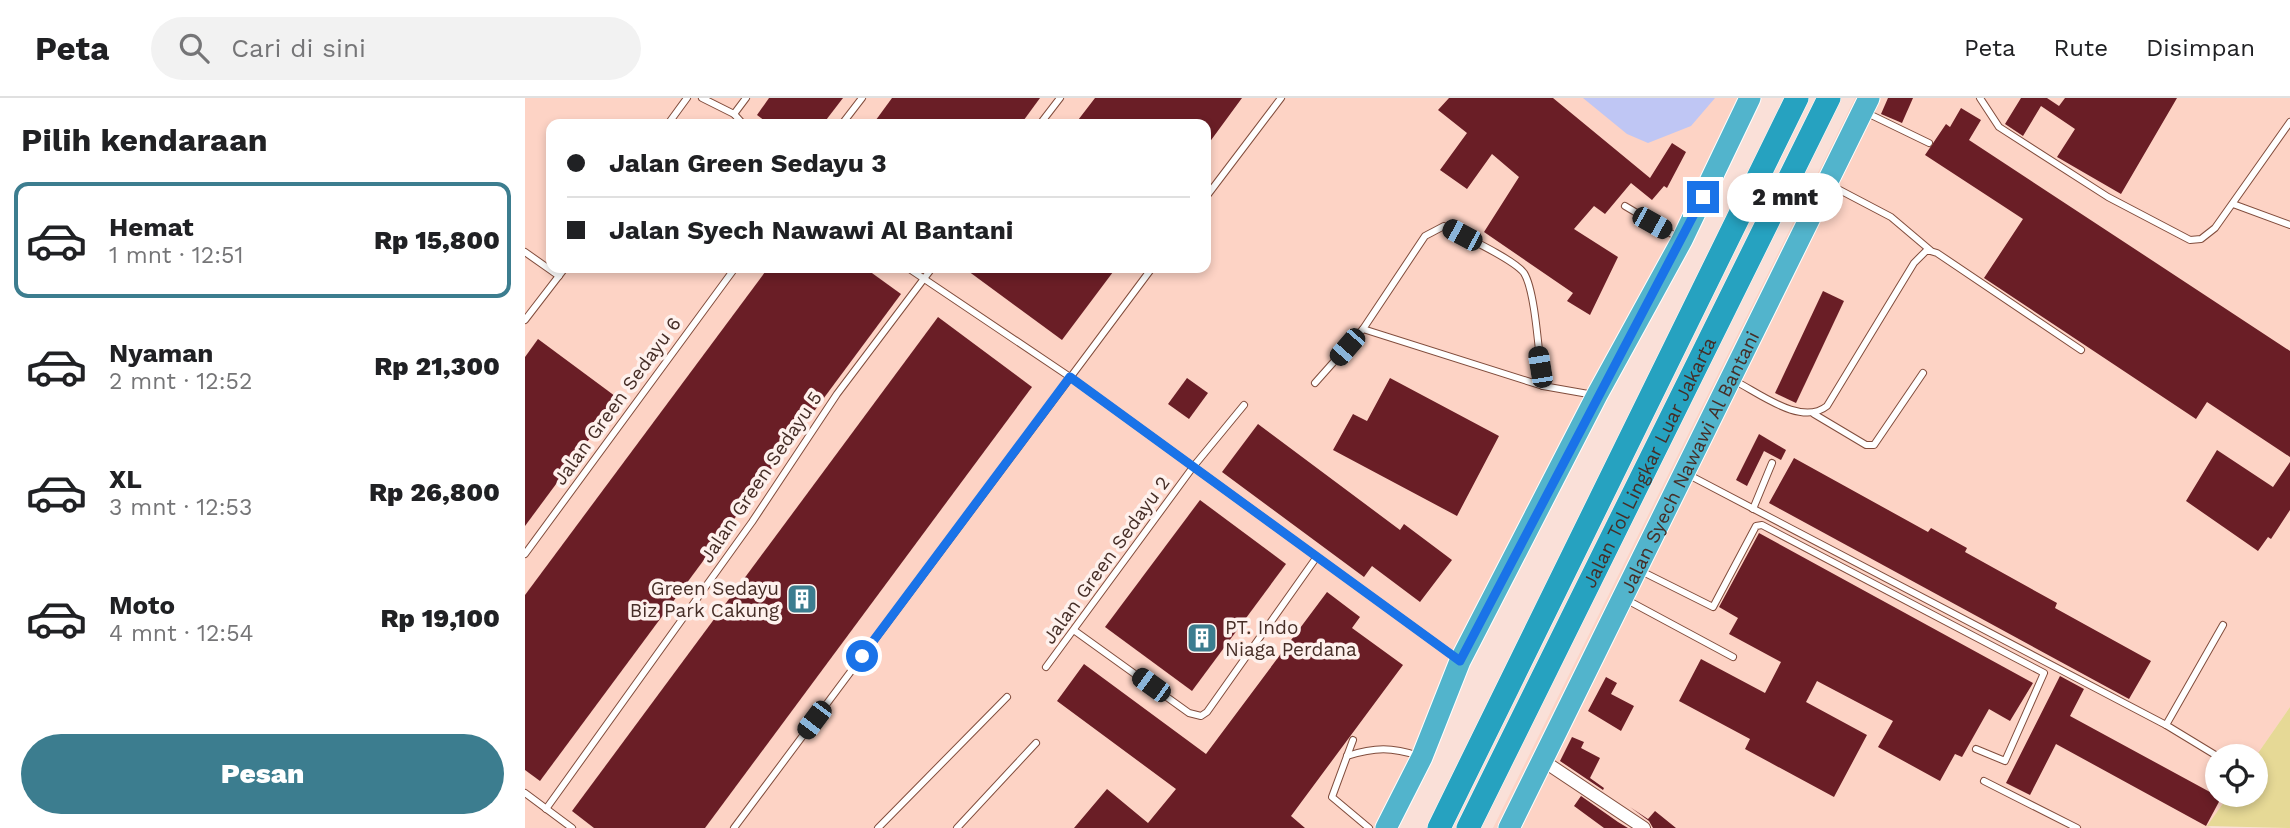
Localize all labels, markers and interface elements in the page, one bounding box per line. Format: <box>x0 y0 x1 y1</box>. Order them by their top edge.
search box <box>151 17 641 80</box>
text: Peta <box>35 29 109 68</box>
icon: search <box>175 29 213 67</box>
text: Cari di sini <box>231 33 366 63</box>
text: Peta <box>1964 34 2016 62</box>
text: Rute <box>2054 34 2108 62</box>
text: Disimpan <box>2146 34 2255 62</box>
text: Pilih kendaraan <box>21 121 268 159</box>
text: Jalan Green Sedayu 3 <box>609 148 887 178</box>
callout: 2 mnt <box>1727 172 1843 222</box>
route end <box>1687 181 1719 213</box>
text: 2 mnt <box>1752 184 1818 211</box>
car <box>1629 204 1676 242</box>
icon: car <box>25 209 88 272</box>
text: Hemat <box>109 212 194 242</box>
text: Jalan Syech Nawawi Al Bantani <box>609 215 1013 245</box>
car <box>1439 216 1486 254</box>
text: Rp 15,800 <box>374 225 500 255</box>
text: 1 mnt · 12:51 <box>109 242 243 269</box>
street label: Jalan Green Sedayu 6 <box>548 312 686 490</box>
car <box>1326 324 1369 370</box>
street label: Jalan Syech Nawawi Al Bantani <box>1615 327 1764 597</box>
street label: Jalan Tol Lingkar Luar Jakarta <box>1577 333 1721 591</box>
icon: car <box>25 335 88 398</box>
text: Nyaman <box>109 338 213 368</box>
car <box>1527 345 1554 389</box>
text: Rp 21,300 <box>374 351 500 381</box>
text: 2 mnt · 12:52 <box>109 368 252 395</box>
street label: Jalan Green Sedayu 5 <box>695 387 827 567</box>
icon: car <box>25 461 88 524</box>
text: XL <box>109 464 142 494</box>
street label: Jalan Green Sedayu 2 <box>1037 472 1175 648</box>
text: Rp 26,800 <box>369 477 500 507</box>
text: 3 mnt · 12:53 <box>109 494 252 521</box>
place label: Green Sedayu Biz Park Cakung <box>630 577 780 622</box>
building icon: Green Sedayu Biz Park Cakung <box>785 582 819 616</box>
icon: car <box>25 587 88 650</box>
text: Moto <box>109 590 175 620</box>
text: Rp 19,100 <box>380 603 500 633</box>
place label: PT. Indo Niaga Perdana <box>1225 616 1357 661</box>
text: 4 mnt · 12:54 <box>109 620 254 647</box>
building icon: PT. Indo Niaga Perdana <box>1185 621 1219 655</box>
route start <box>846 640 878 672</box>
car <box>1128 664 1175 706</box>
car <box>793 697 836 743</box>
button: Pesan <box>21 734 504 814</box>
map controls <box>2205 744 2268 807</box>
button: locate <box>2205 744 2268 807</box>

